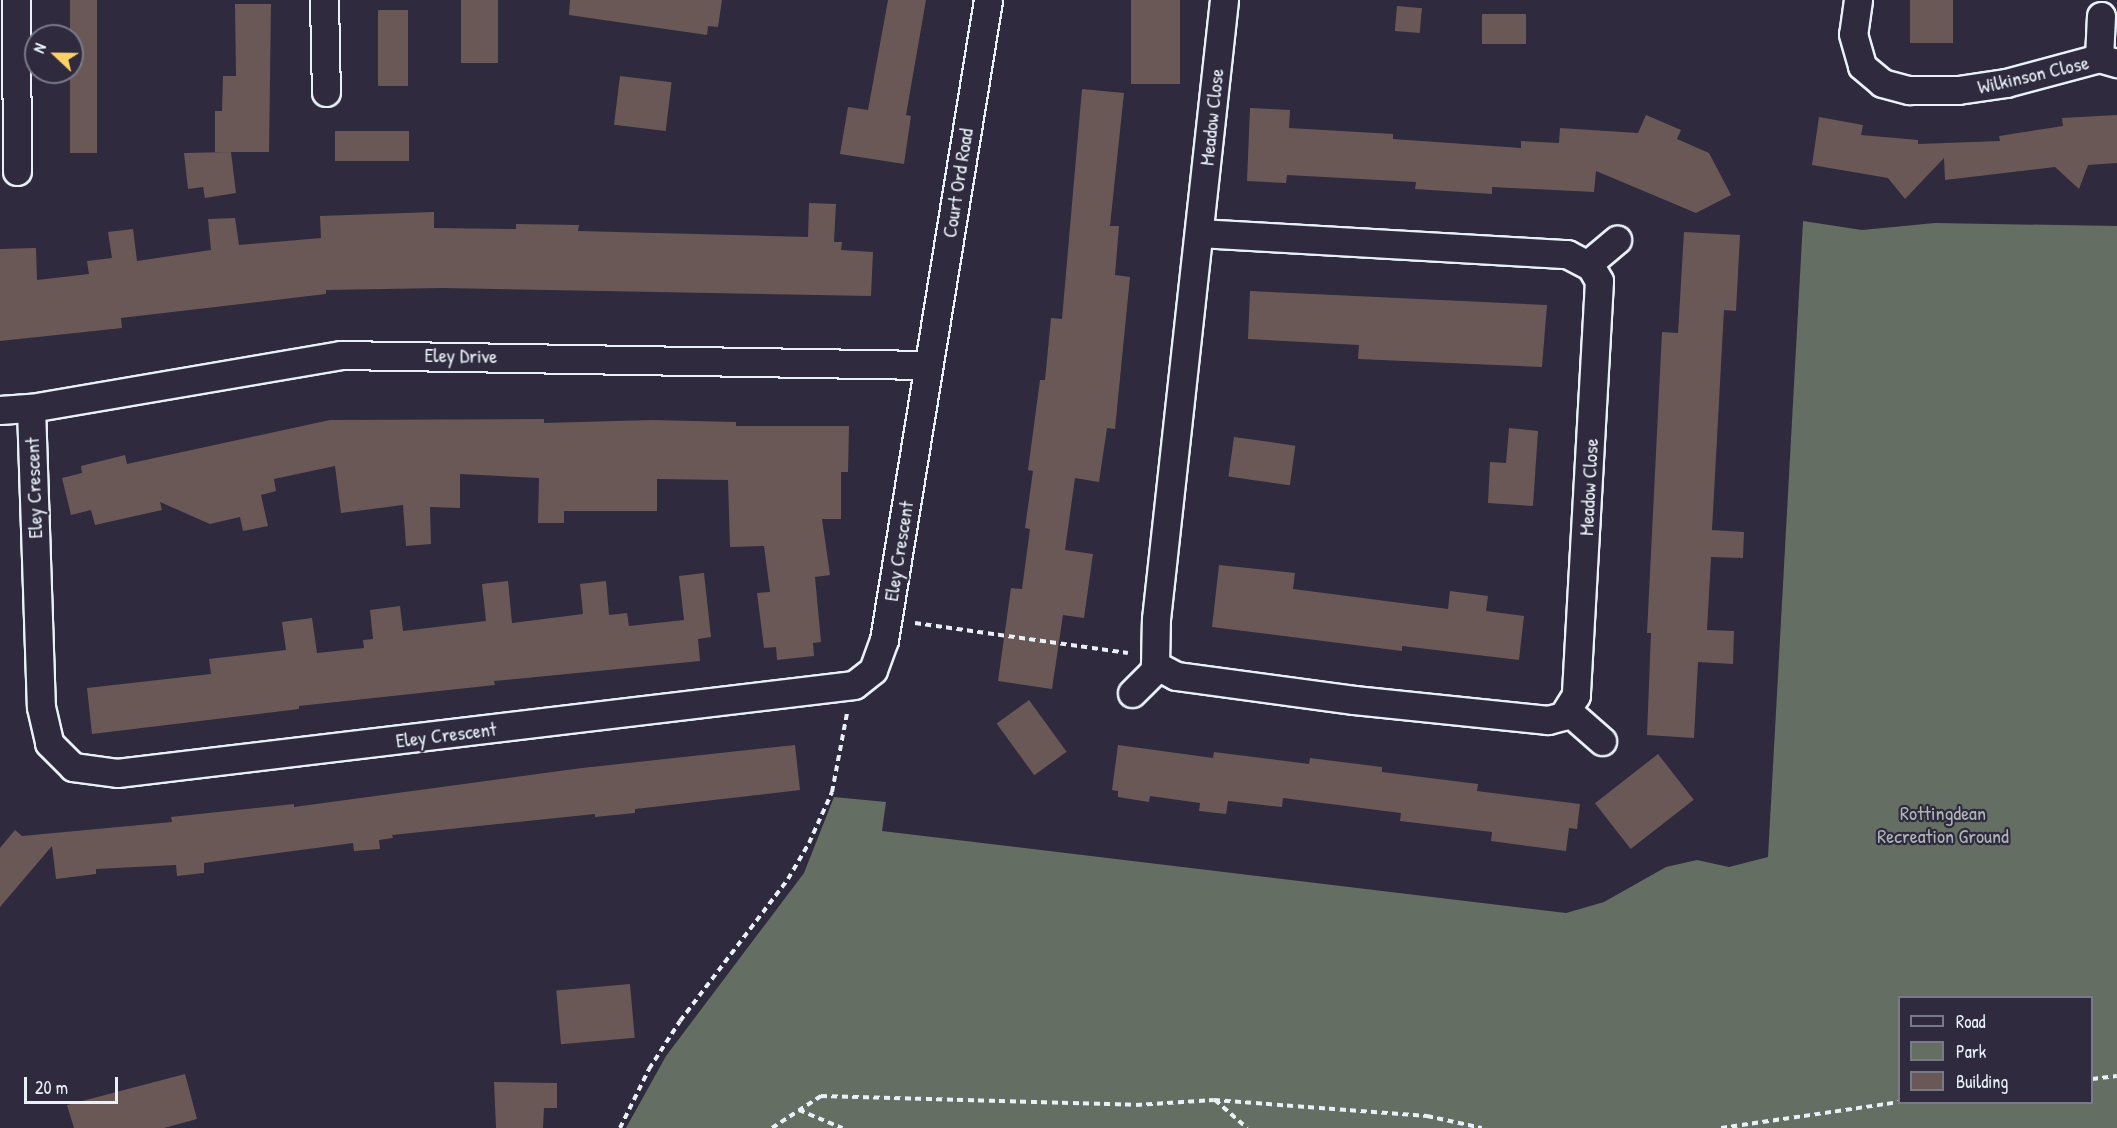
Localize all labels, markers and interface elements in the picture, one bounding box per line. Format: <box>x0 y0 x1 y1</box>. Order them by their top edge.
north arrow <box>24 24 84 84</box>
text: N <box>27 40 51 56</box>
street label: Wilkinson Close <box>1975 50 2091 98</box>
street label: Meadow Close <box>1194 67 1228 167</box>
street label: Court Ord Road <box>937 127 977 239</box>
street label: Eley Drive <box>424 342 498 368</box>
street label: Eley Crescent <box>19 437 47 539</box>
street label: Meadow Close <box>1573 438 1603 536</box>
street label: Eley Crescent <box>878 499 918 603</box>
street label: Eley Crescent <box>394 716 498 752</box>
park label: Rottingdean Recreation Ground <box>1877 800 2009 847</box>
legend <box>1898 996 2093 1104</box>
text: Road <box>1956 1009 1986 1034</box>
text: Park <box>1956 1039 1986 1064</box>
scale bar <box>27 1065 122 1103</box>
text: Building <box>1956 1069 2008 1094</box>
text: 20 m <box>35 1075 68 1100</box>

